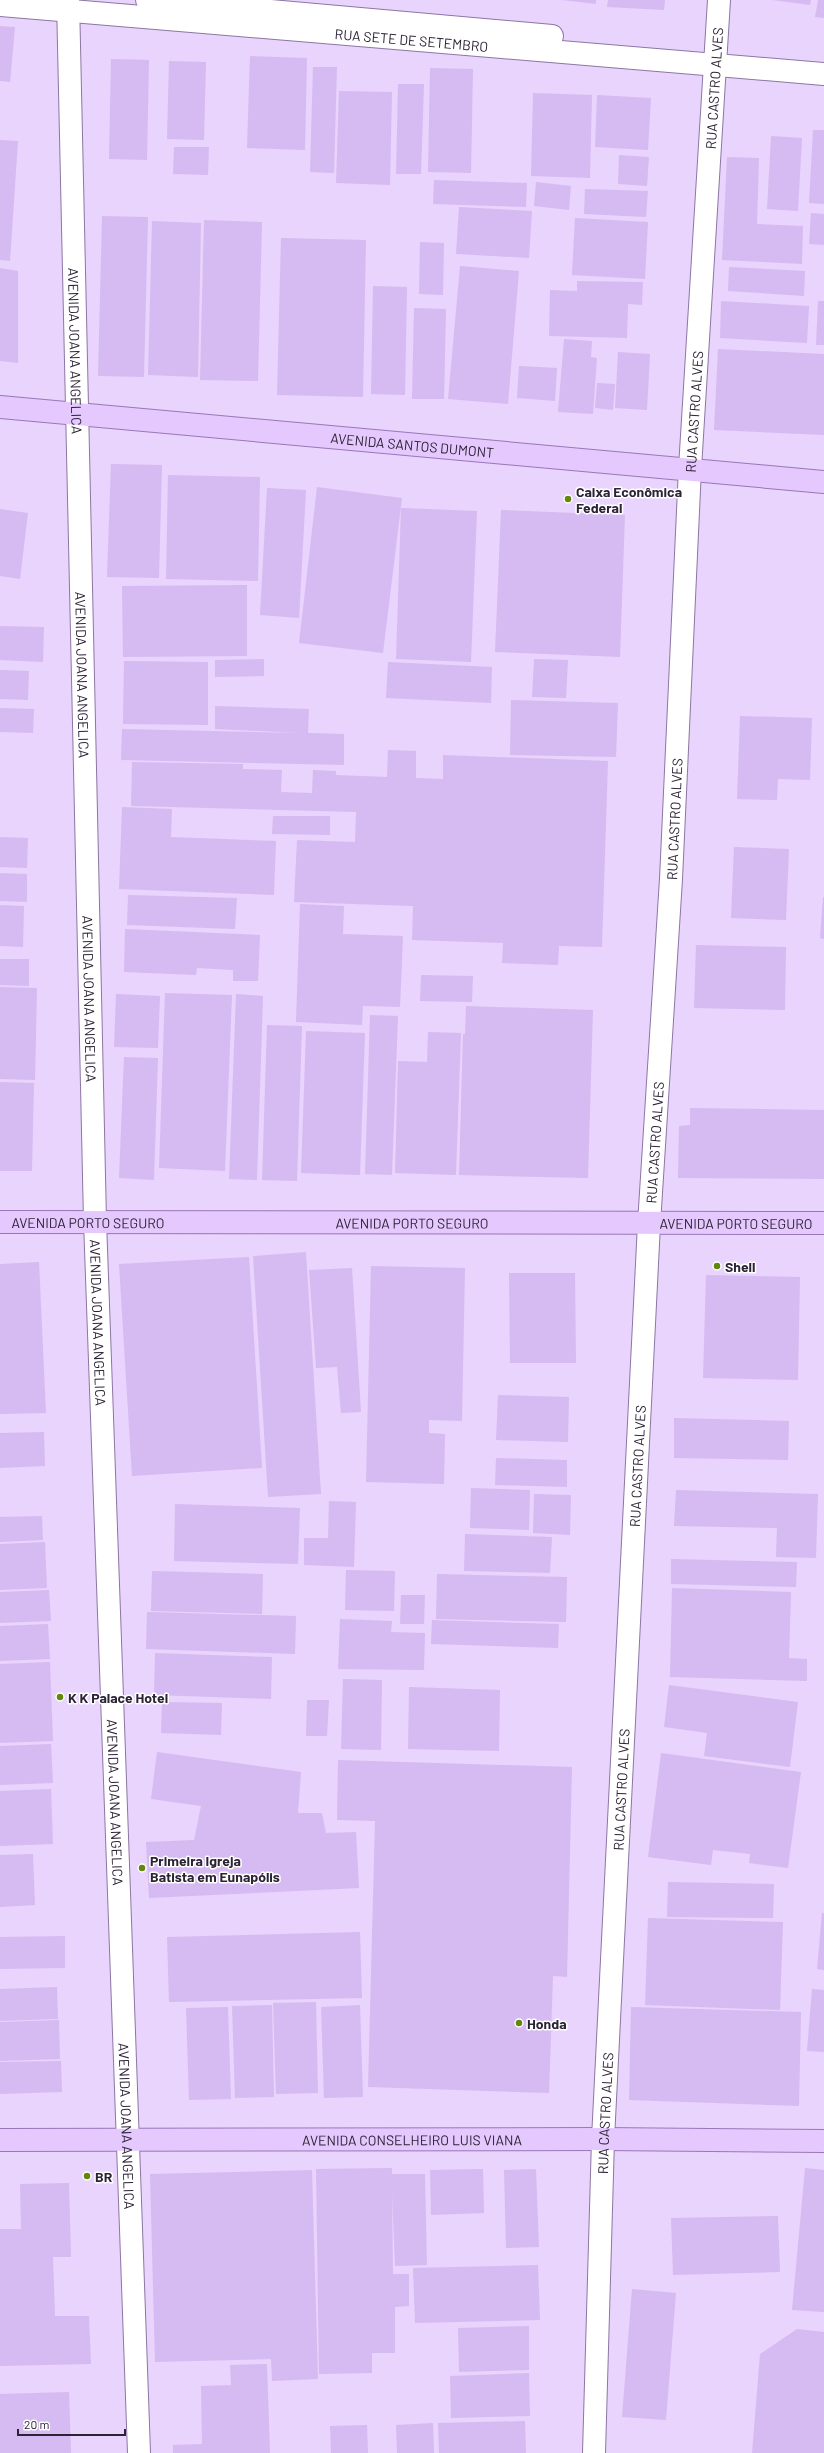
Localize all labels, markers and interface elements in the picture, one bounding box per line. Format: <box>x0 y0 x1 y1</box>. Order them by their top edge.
street label: RUA SETE DE SETEMBRO <box>334 25 489 54</box>
street label: RUA CASTRO ALVES <box>701 27 726 150</box>
street label: AVENIDA JOANA ANGELICA <box>65 267 86 435</box>
street label: RUA CASTRO ALVES <box>681 350 706 473</box>
street label: AVENIDA SANTOS DUMONT <box>330 429 495 460</box>
place label: Caixa Econômica Federal <box>576 483 682 516</box>
marker: Caixa Econômica Federal <box>563 494 573 504</box>
street label: AVENIDA JOANA ANGELICA <box>73 591 93 759</box>
street label: RUA CASTRO ALVES <box>662 758 685 880</box>
street label: AVENIDA JOANA ANGELICA <box>80 915 100 1083</box>
street label: RUA CASTRO ALVES <box>642 1081 667 1204</box>
street label: AVENIDA PORTO SEGURO <box>11 1214 165 1231</box>
street label: AVENIDA PORTO SEGURO <box>335 1214 489 1231</box>
street label: AVENIDA PORTO SEGURO <box>659 1214 813 1231</box>
street label: AVENIDA JOANA ANGELICA <box>87 1239 110 1407</box>
place label: Shell <box>725 1258 755 1275</box>
marker: Shell <box>712 1261 722 1271</box>
street label: RUA CASTRO ALVES <box>625 1405 648 1527</box>
place label: K K Palace Hotel <box>68 1689 168 1706</box>
marker: K K Palace Hotel <box>55 1692 65 1702</box>
street label: AVENIDA JOANA ANGELICA <box>104 1719 127 1886</box>
street label: RUA CASTRO ALVES <box>609 1728 632 1851</box>
place label: Primeira Igreja Batista em Eunapólis <box>150 1852 280 1885</box>
marker: Primeira Igreja Batista em Eunapólis <box>137 1863 147 1873</box>
place label: Honda <box>527 2015 567 2032</box>
marker: Honda <box>514 2018 524 2028</box>
street label: AVENIDA JOANA ANGELICA <box>116 2043 139 2210</box>
street label: RUA CASTRO ALVES <box>593 2052 616 2174</box>
street label: AVENIDA CONSELHEIRO LUIS VIANA <box>302 2131 522 2148</box>
place label: BR <box>95 2168 113 2185</box>
marker: BR <box>82 2171 92 2181</box>
scale bar <box>18 2411 125 2437</box>
text: 20 m <box>24 2417 50 2431</box>

